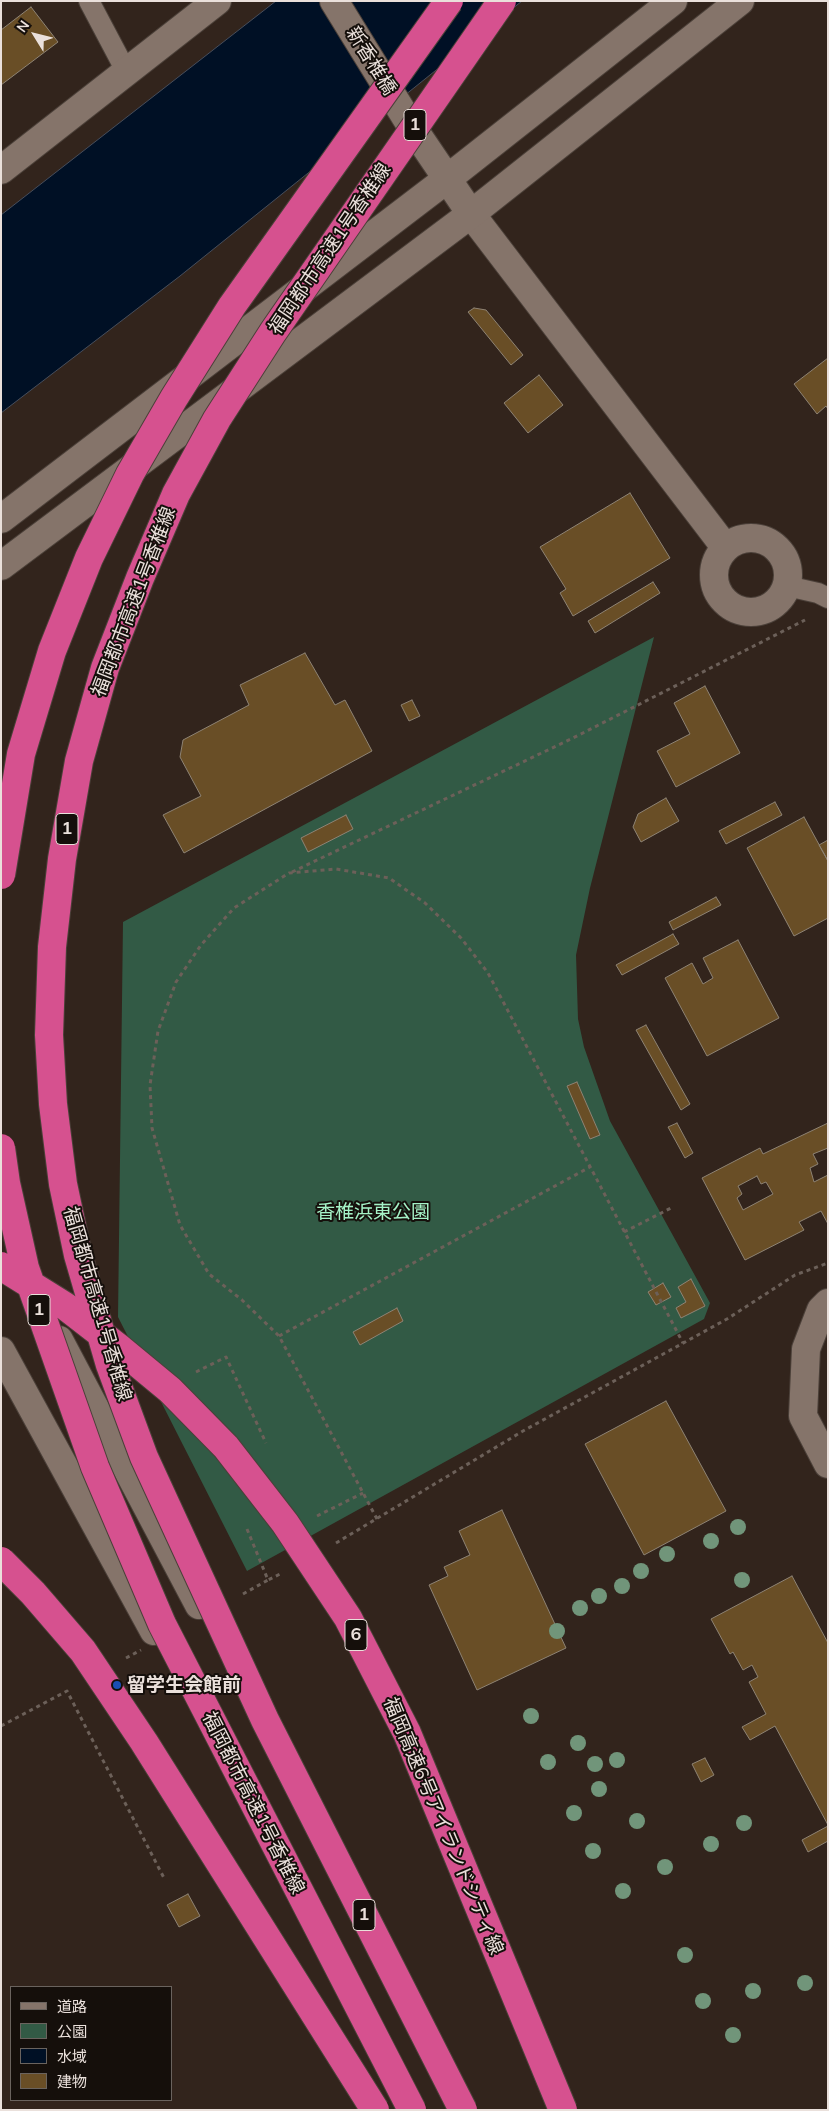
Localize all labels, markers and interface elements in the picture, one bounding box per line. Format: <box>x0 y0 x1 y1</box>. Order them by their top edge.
north arrow <box>10 10 60 60</box>
text: N <box>12 17 33 36</box>
street label: 新香椎橋 <box>341 23 401 99</box>
road number: 1 <box>404 110 426 140</box>
street label: 福岡都市高速1号香椎線 <box>264 159 396 339</box>
street label: 福岡都市高速1号香椎線 <box>87 504 181 700</box>
road number: 1 <box>56 814 78 844</box>
park label: 香椎浜東公園 <box>316 1201 430 1223</box>
street label: 福岡都市高速1号香椎線 <box>58 1204 136 1404</box>
road number: 1 <box>28 1294 50 1326</box>
road number: 6 <box>345 1620 367 1650</box>
place label: 留学生会館前 <box>127 1674 241 1696</box>
marker: 留学生会館前 <box>111 1679 123 1691</box>
street label: 福岡高速6号アイランドシティ線 <box>378 1694 508 1958</box>
street label: 福岡都市高速1号香椎線 <box>197 1708 309 1898</box>
road number: 1 <box>353 1900 375 1930</box>
legend <box>10 1986 172 2101</box>
text: 道路 <box>57 1997 87 2016</box>
text: 公園 <box>57 2022 87 2041</box>
text: 水域 <box>57 2047 87 2066</box>
text: 建物 <box>57 2072 87 2091</box>

